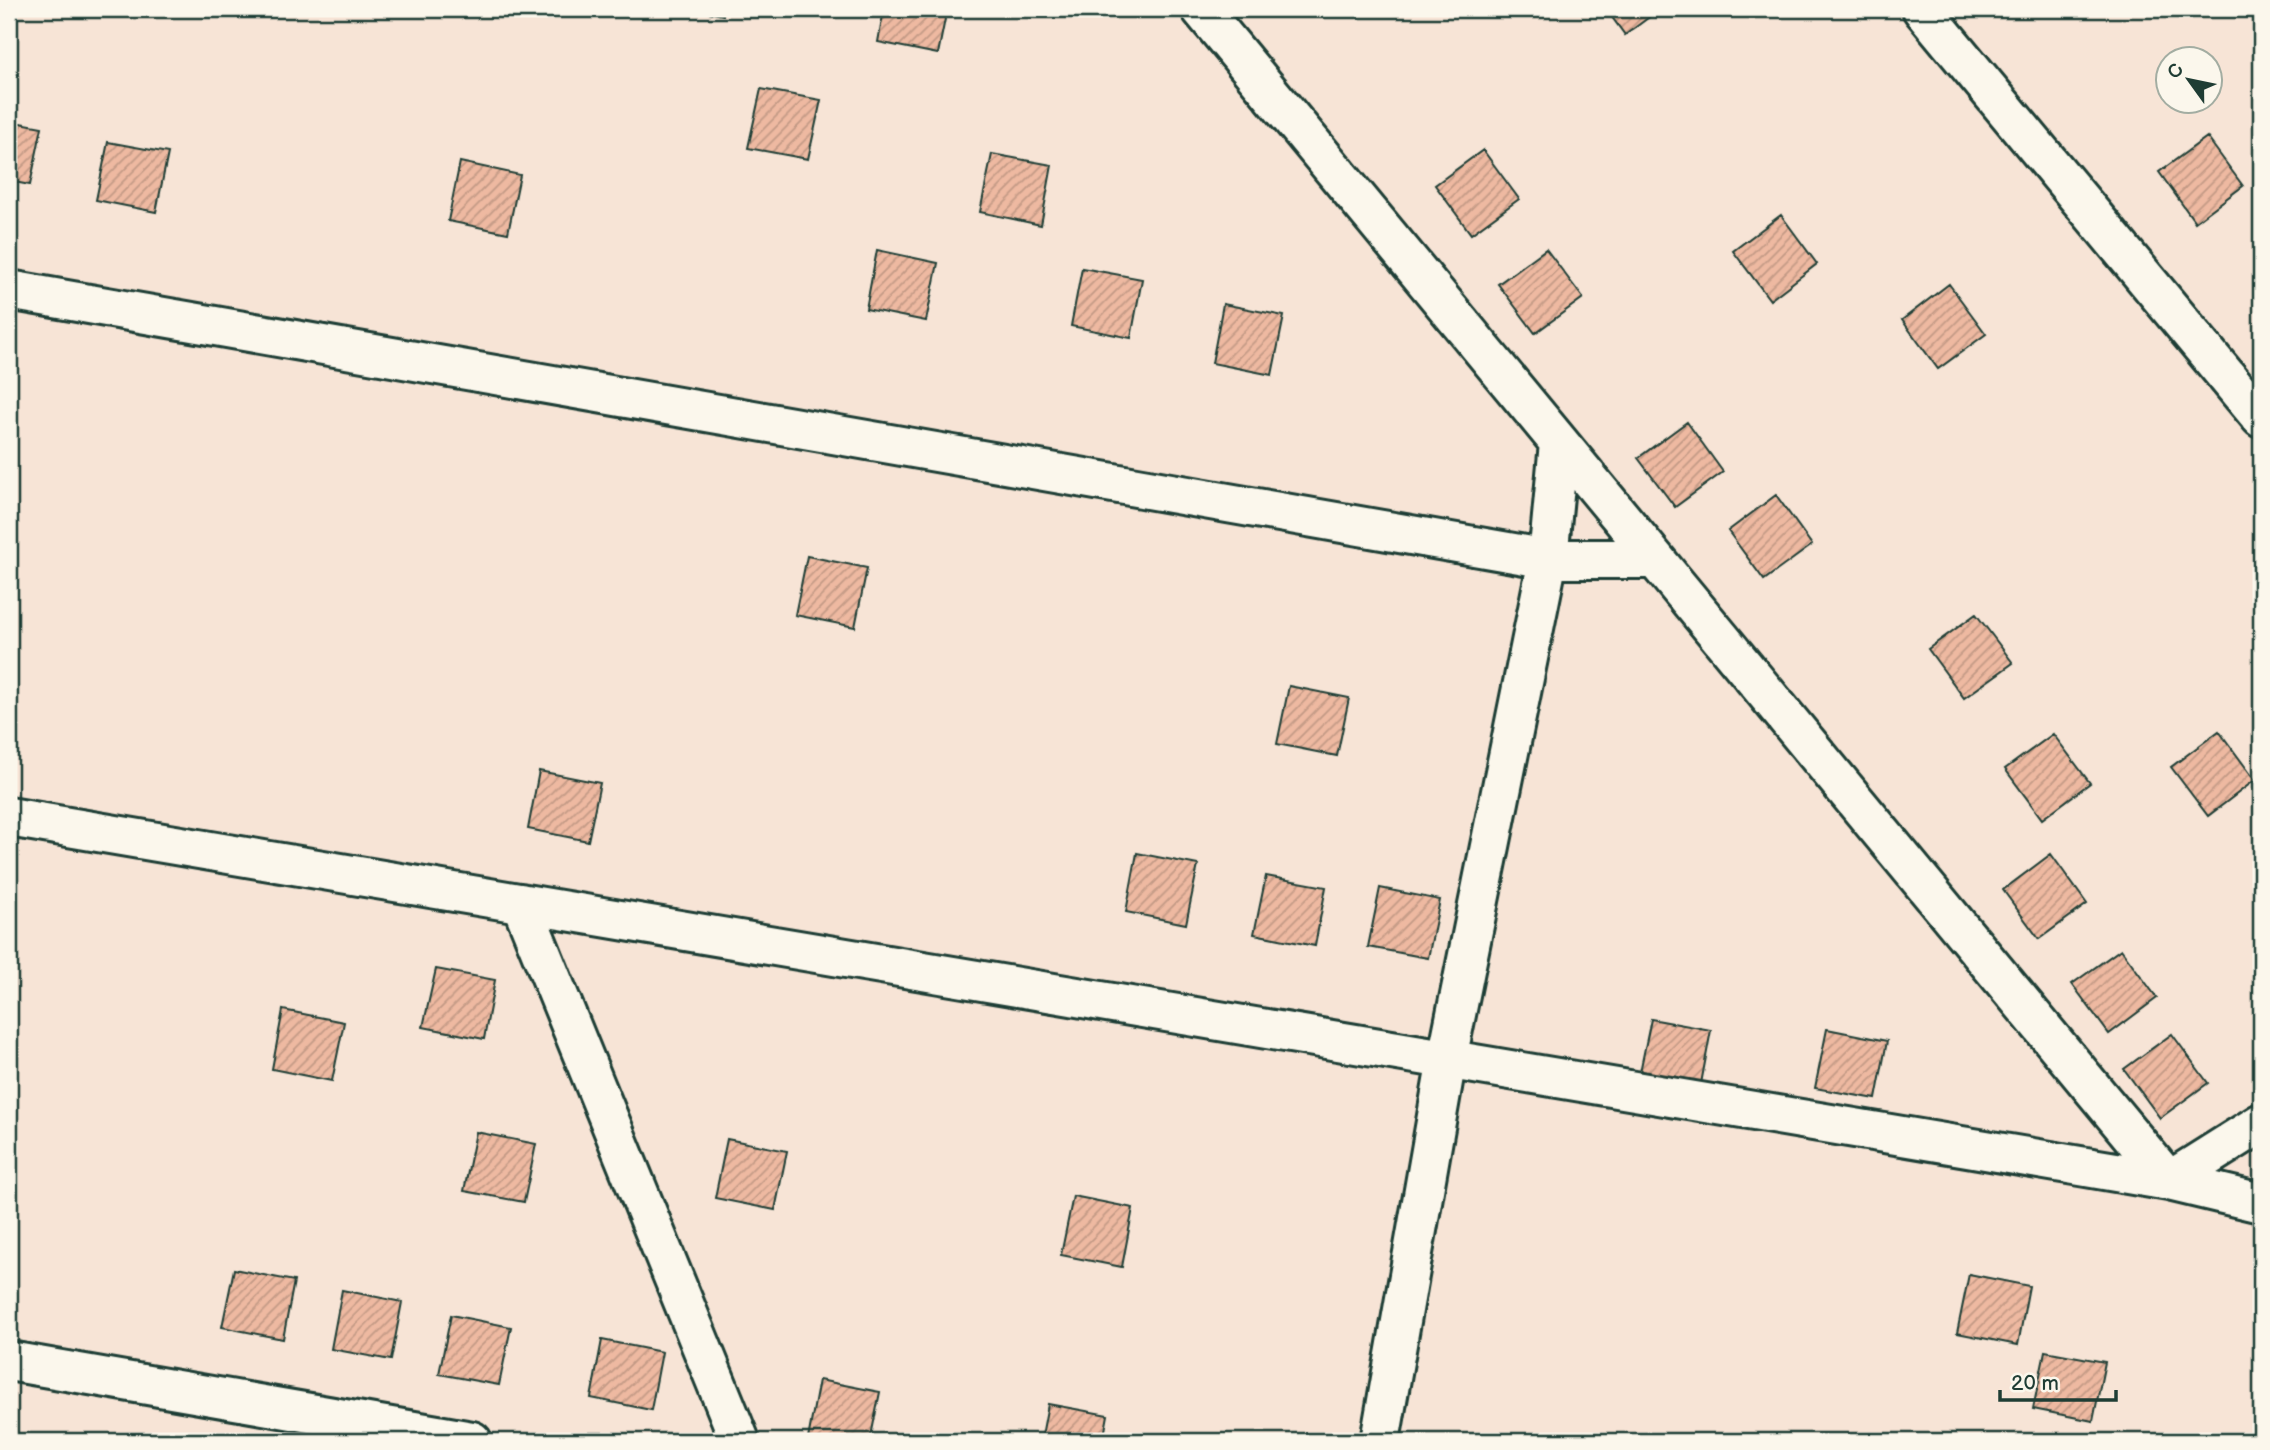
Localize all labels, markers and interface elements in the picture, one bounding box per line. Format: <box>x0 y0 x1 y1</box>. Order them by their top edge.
north arrow <box>2154 46 2224 116</box>
text: С <box>2163 60 2189 83</box>
scale bar <box>2000 1359 2116 1403</box>
text: 20 m <box>2011 1371 2059 1396</box>

